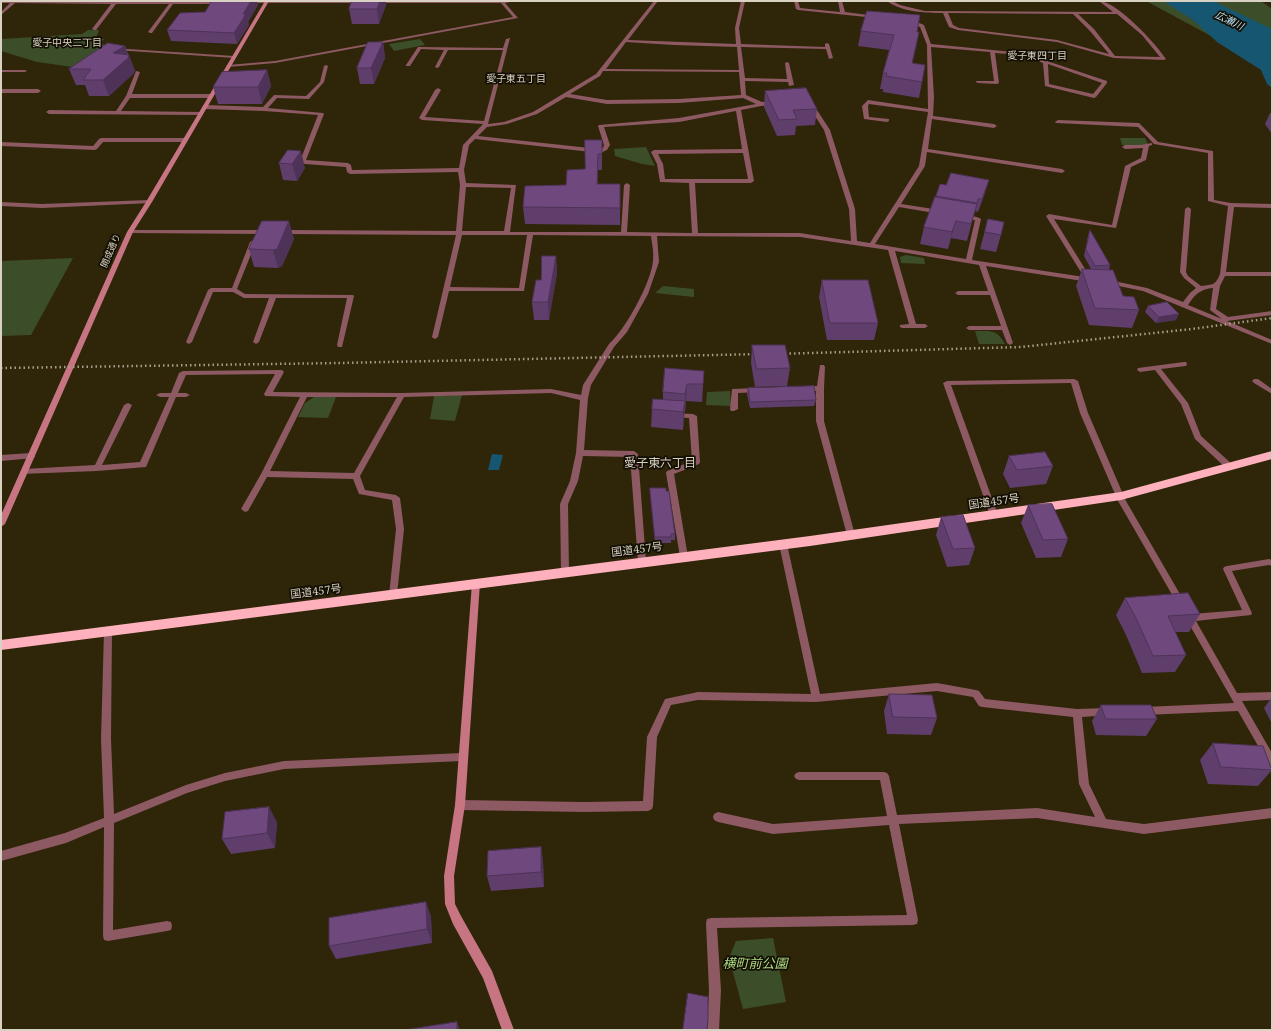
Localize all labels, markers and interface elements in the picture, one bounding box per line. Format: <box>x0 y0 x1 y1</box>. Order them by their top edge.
water label: 広瀬川 <box>1213 9 1245 33</box>
district label: 愛子中央二丁目 <box>32 37 102 49</box>
district label: 愛子東四丁目 <box>1007 50 1067 62</box>
district label: 愛子東五丁目 <box>486 73 546 85</box>
street label: 開成通り <box>99 232 123 270</box>
district label: 愛子東六丁目 <box>624 457 696 471</box>
street label: 国道457号 <box>968 492 1020 512</box>
street label: 国道457号 <box>611 540 663 560</box>
street label: 国道457号 <box>290 582 342 602</box>
park label: 横町前公園 <box>723 956 787 972</box>

